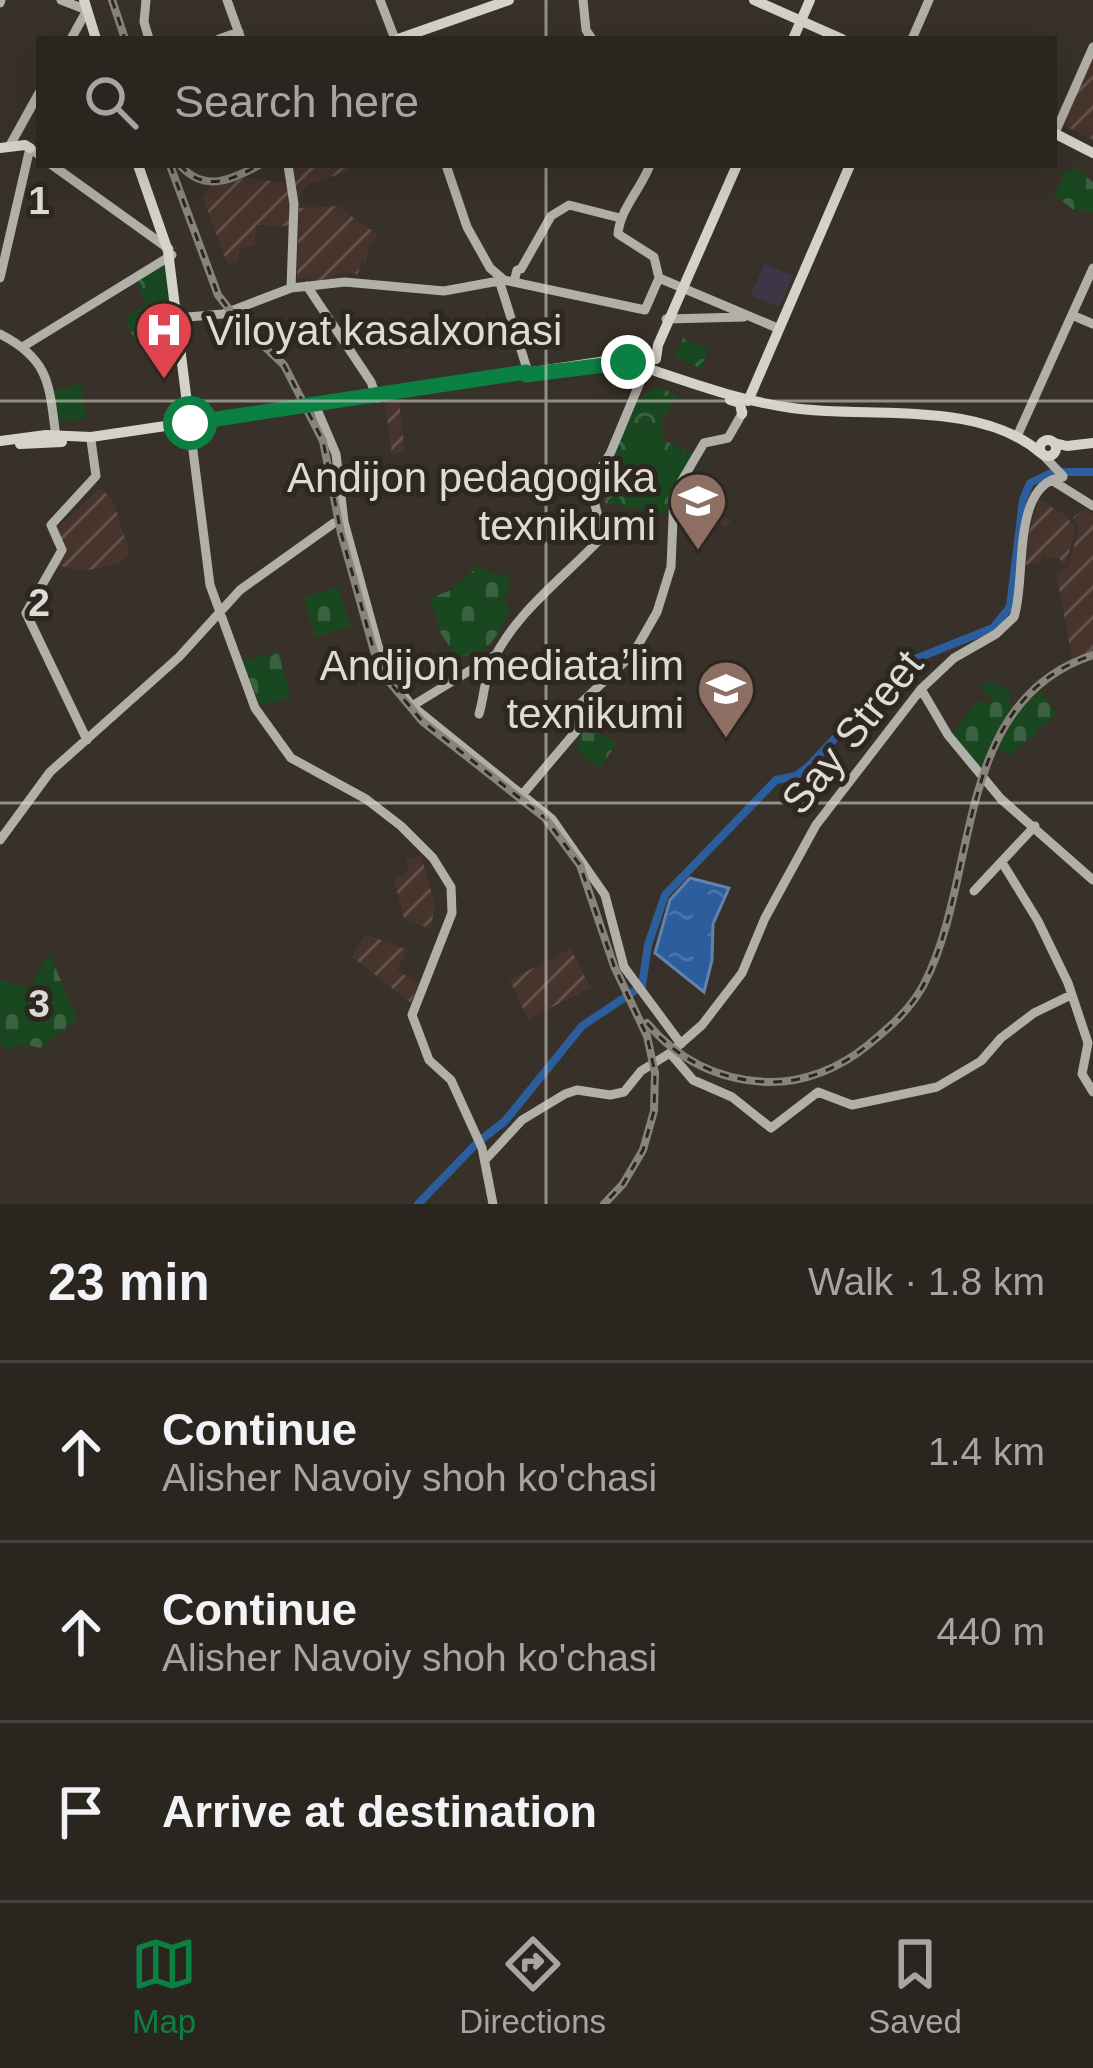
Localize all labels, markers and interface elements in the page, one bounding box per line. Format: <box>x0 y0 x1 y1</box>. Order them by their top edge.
search box <box>36 36 1057 168</box>
icon: search <box>78 69 144 135</box>
text: Search here <box>174 76 419 127</box>
text: 1 <box>28 179 50 222</box>
hospital icon: Viloyat kasalxonasi <box>133 299 195 381</box>
place label: Viloyat kasalxonasi <box>206 307 562 354</box>
route end <box>601 335 655 389</box>
route start <box>163 396 217 450</box>
place label: Andijon pedagogika texnikumi <box>287 454 657 549</box>
school or university icon: Andijon pedagogika texnikumi <box>667 470 729 552</box>
text: 2 <box>28 581 50 624</box>
street label: Say Street <box>772 641 932 823</box>
place label: Andijon mediataʼlim texnikumi <box>320 642 684 737</box>
school or university icon: Andijon mediataʼlim texnikumi <box>695 658 757 740</box>
text: 3 <box>28 982 50 1025</box>
text: 23 min <box>48 1254 210 1311</box>
text: Walk · 1.8 km <box>808 1260 1045 1303</box>
text: Continue <box>162 1404 357 1455</box>
icon: ahead <box>48 1419 114 1485</box>
text: 1.4 km <box>928 1430 1045 1473</box>
text: Alisher Navoiy shoh ko'chasi <box>162 1456 657 1499</box>
text: Continue <box>162 1584 357 1635</box>
icon: ahead <box>48 1599 114 1665</box>
text: 440 m <box>937 1610 1045 1653</box>
text: Alisher Navoiy shoh ko'chasi <box>162 1636 657 1679</box>
icon: arrive <box>48 1779 114 1845</box>
text: Arrive at destination <box>162 1786 597 1837</box>
tab: Map <box>131 1931 197 2041</box>
tab: Directions <box>459 1931 606 2041</box>
tab: Saved <box>868 1931 962 2041</box>

